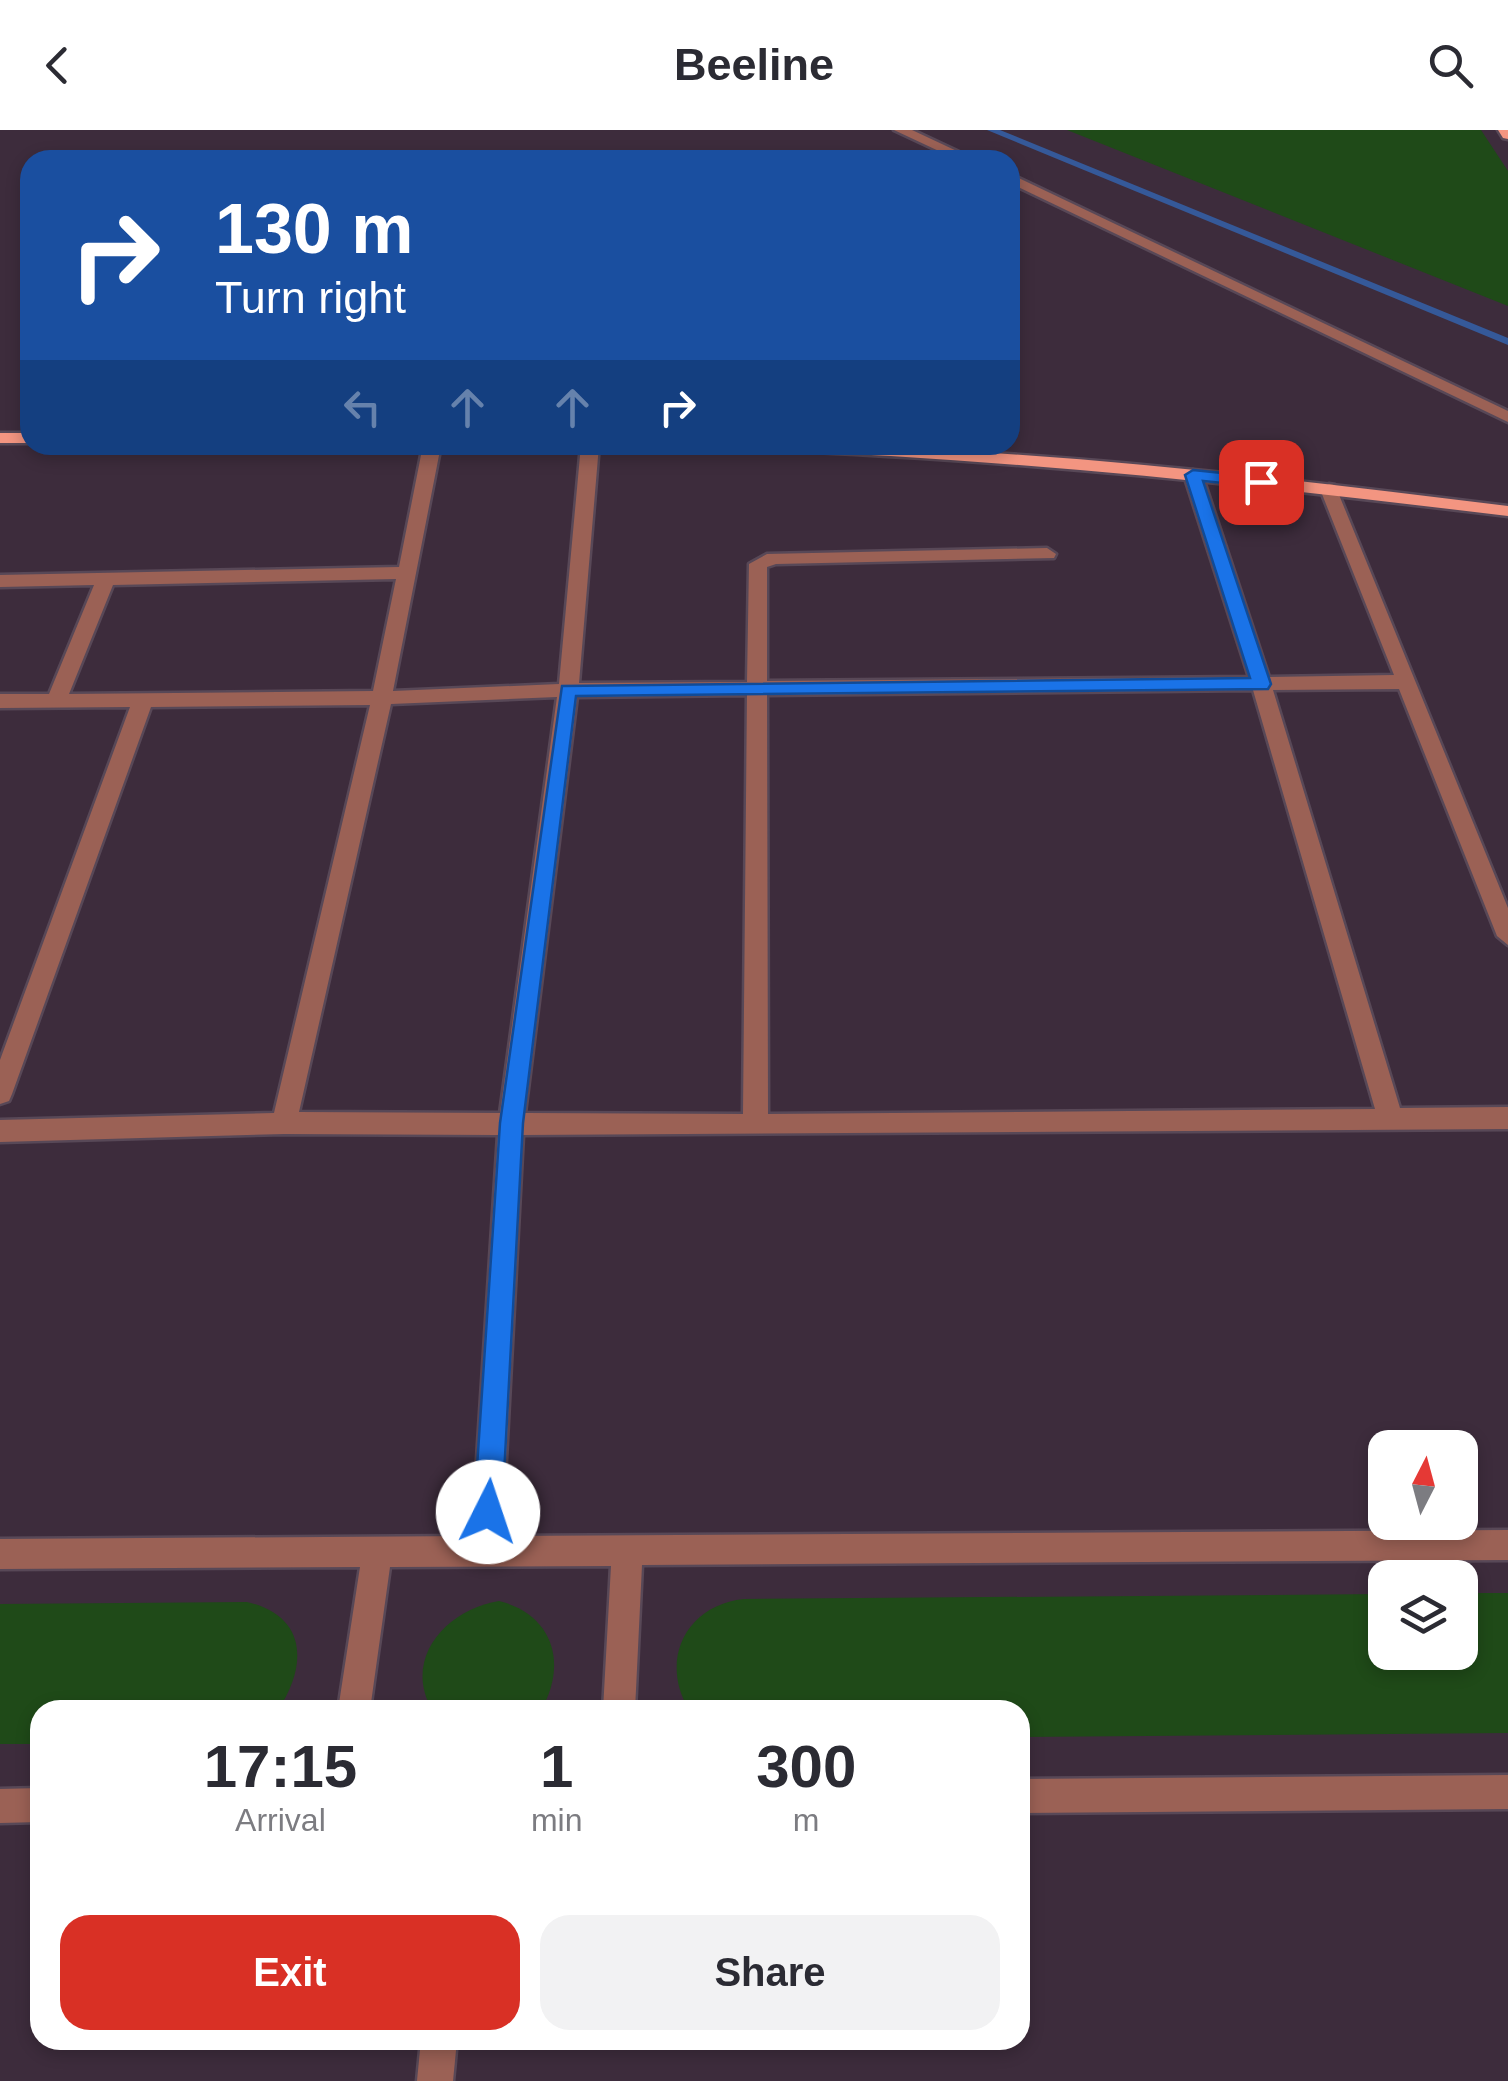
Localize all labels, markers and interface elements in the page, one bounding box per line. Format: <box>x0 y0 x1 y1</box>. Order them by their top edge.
icon: back <box>30 38 85 93</box>
icon: search <box>1423 38 1478 93</box>
text: Beeline <box>674 39 834 90</box>
icon: right <box>50 190 180 320</box>
text: 130 m <box>215 190 413 268</box>
text: Turn right <box>215 272 406 323</box>
icon: left <box>335 380 390 435</box>
icon: ahead <box>440 380 495 435</box>
icon: ahead <box>545 380 600 435</box>
icon: right <box>650 380 705 435</box>
pin <box>1219 440 1304 525</box>
icon: arrive <box>1234 455 1289 510</box>
north arrow <box>1368 1430 1478 1540</box>
map controls <box>1368 1430 1478 1670</box>
position arrow <box>436 1460 540 1564</box>
button: layers <box>1368 1560 1478 1670</box>
text: 17:15 <box>204 1733 357 1800</box>
text: 1 <box>540 1733 573 1800</box>
text: 300 <box>756 1733 856 1800</box>
text: Arrival <box>235 1802 326 1838</box>
text: min <box>531 1802 582 1838</box>
text: m <box>793 1802 820 1838</box>
button: Exit <box>60 1915 520 2030</box>
button: Share <box>540 1915 1000 2030</box>

